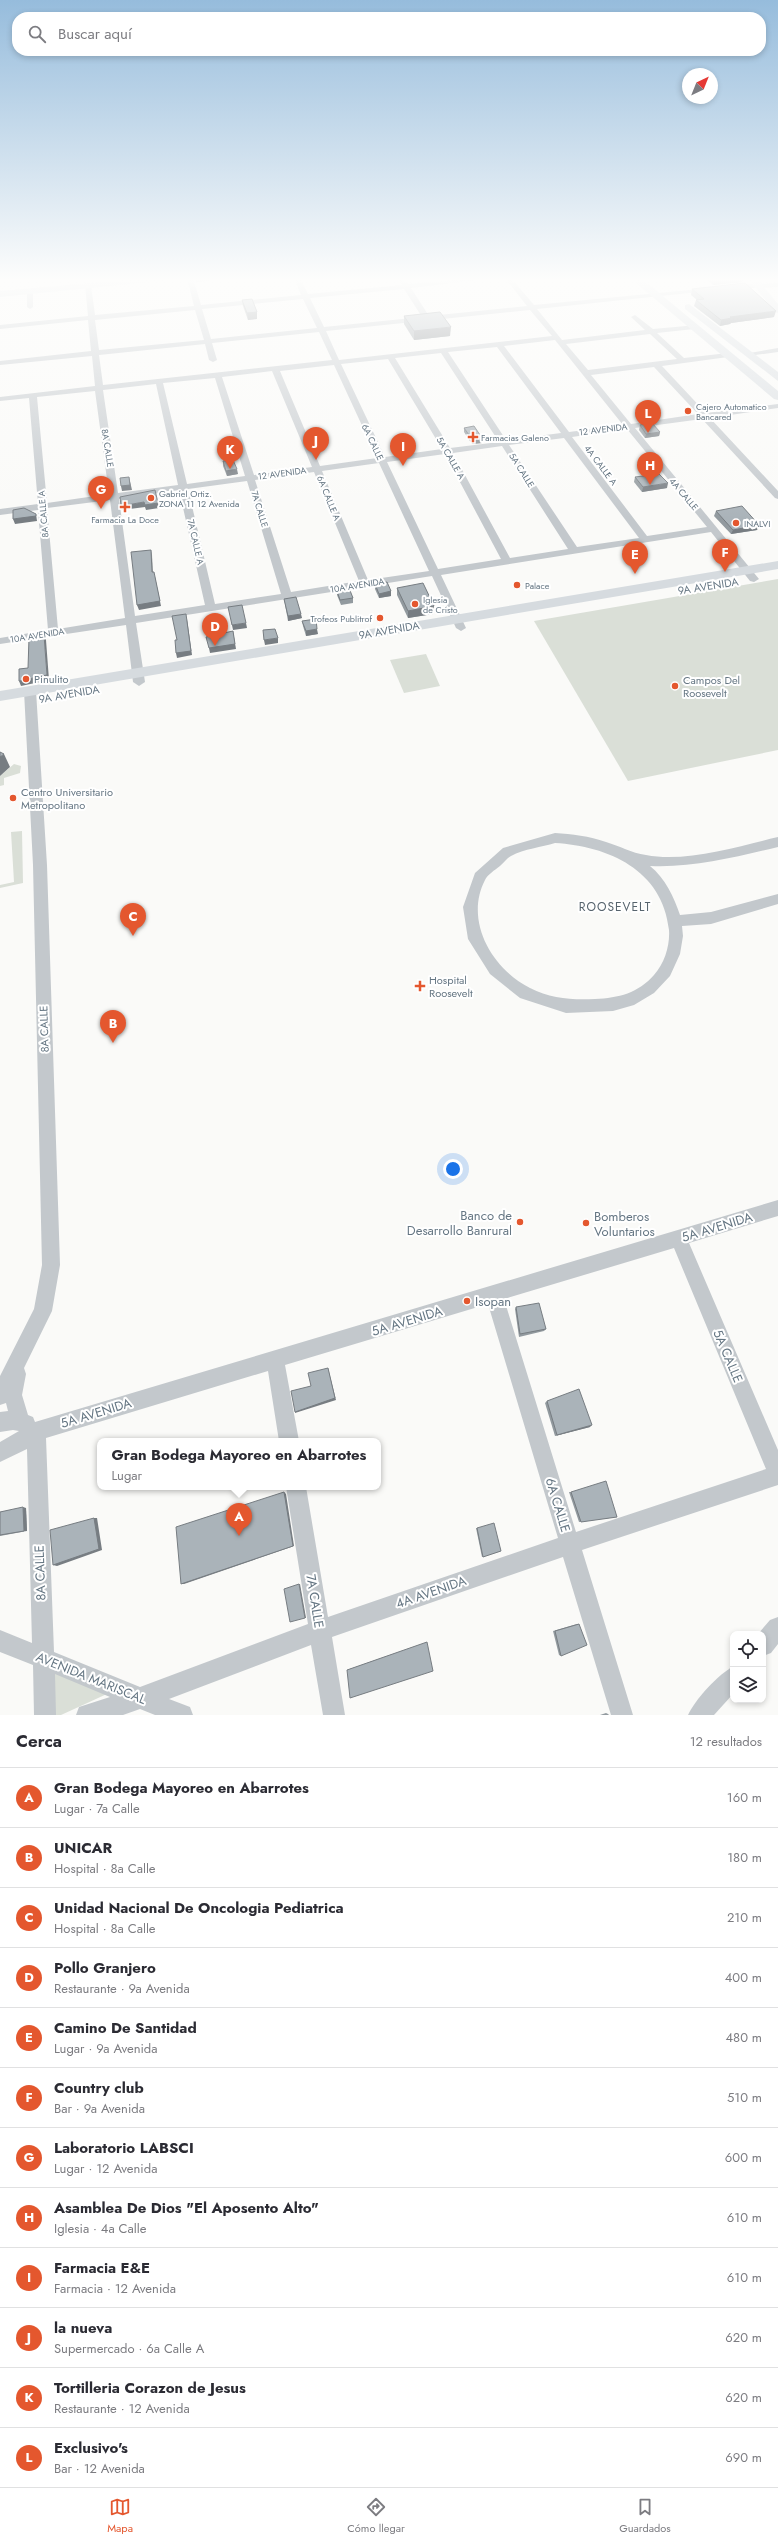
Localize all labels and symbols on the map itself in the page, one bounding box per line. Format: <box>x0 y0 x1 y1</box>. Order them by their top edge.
north arrow <box>682 68 718 104</box>
pin: L <box>635 400 661 433</box>
place label: Cajero Automatico Bancared <box>696 400 767 423</box>
marker: Cajero Automatico Bancared <box>683 406 693 416</box>
street label: 12 AVENIDA <box>578 420 628 438</box>
street label: 6A CALLE <box>359 422 387 462</box>
pin: J <box>303 427 329 460</box>
street label: 8A CALLE <box>99 428 117 468</box>
place label: Farmacias Galeno <box>481 431 549 444</box>
marker: Farmacias Galeno <box>468 432 478 442</box>
pin: I <box>390 433 416 466</box>
street label: 5A CALLE A <box>434 434 468 482</box>
pin: K <box>217 436 243 469</box>
street label: 4A CALLE A <box>581 442 621 488</box>
street label: 5A CALLE <box>506 450 538 490</box>
pin: H <box>637 452 663 485</box>
street label: 12 AVENIDA <box>257 463 307 483</box>
street label: 6A CALLE A <box>314 474 344 523</box>
street label: 4A CALLE <box>667 475 702 513</box>
pin: G <box>88 476 114 509</box>
place label: Gabriel Ortiz. ZONA 11 12 Avenida <box>159 487 239 510</box>
street label: 7A CALLE <box>248 489 272 529</box>
street label: 8A CALLE A <box>34 490 52 538</box>
marker: Gabriel Ortiz. ZONA 11 12 Avenida <box>146 493 156 503</box>
marker: Farmacia La Doce <box>120 502 130 512</box>
place label: Farmacia La Doce <box>91 513 159 526</box>
place label: INALVI <box>744 517 770 530</box>
street label: 7A CALLE A <box>184 518 208 566</box>
marker: INALVI <box>731 518 741 528</box>
pin: F <box>712 539 738 572</box>
pin: E <box>622 541 648 574</box>
street label: 9A AVENIDA <box>677 573 740 599</box>
street label: 10A AVENIDA <box>329 574 385 596</box>
place label: Palace <box>525 579 550 592</box>
marker: Palace <box>512 580 522 590</box>
place label: Iglesia de Cristo <box>423 593 458 616</box>
marker: Iglesia de Cristo <box>410 599 420 609</box>
place label: Trofeos Publitrof <box>311 612 372 625</box>
pin: D <box>202 613 228 646</box>
marker: Trofeos Publitrof <box>375 613 385 623</box>
street label: 9A AVENIDA <box>357 617 421 643</box>
street label: 10A AVENIDA <box>9 624 65 646</box>
place label: Pinulito <box>34 671 68 687</box>
place label: Campos Del Roosevelt <box>683 672 740 701</box>
marker: Pinulito <box>21 674 31 684</box>
street label: 9A AVENIDA <box>37 681 101 707</box>
marker: Campos Del Roosevelt <box>670 681 680 691</box>
place label: Centro Universitario Metropolitano <box>21 784 113 813</box>
marker: Centro Universitario Metropolitano <box>8 793 18 803</box>
district label: ROOSEVELT <box>579 898 651 916</box>
pin: C <box>120 903 146 936</box>
place label: Hospital Roosevelt <box>429 972 473 1001</box>
marker: Hospital Roosevelt <box>414 980 426 992</box>
street label: 8A CALLE <box>35 1005 53 1053</box>
pin: B <box>100 1010 126 1043</box>
your location <box>443 1159 463 1179</box>
place label: Banco de Desarrollo Banrural <box>407 1206 512 1240</box>
place label: Bomberos Voluntarios <box>594 1207 655 1241</box>
street label: 5A AVENIDA <box>679 1207 755 1247</box>
marker: Banco de Desarrollo Banrural <box>515 1217 525 1227</box>
marker: Bomberos Voluntarios <box>581 1218 591 1228</box>
place label: Isopan <box>475 1292 511 1311</box>
marker: Isopan <box>462 1296 472 1306</box>
street label: 5A AVENIDA <box>369 1301 445 1341</box>
street label: 5A CALLE <box>708 1327 748 1385</box>
street label: 5A AVENIDA <box>58 1393 134 1433</box>
street label: 6A CALLE <box>541 1475 575 1535</box>
pin: A <box>226 1503 252 1536</box>
street label: 8A CALLE <box>30 1545 50 1601</box>
street label: 4A AVENIDA <box>393 1571 469 1613</box>
street label: 7A CALLE <box>301 1573 329 1629</box>
street label: AVENIDA MARISCAL <box>33 1647 149 1709</box>

